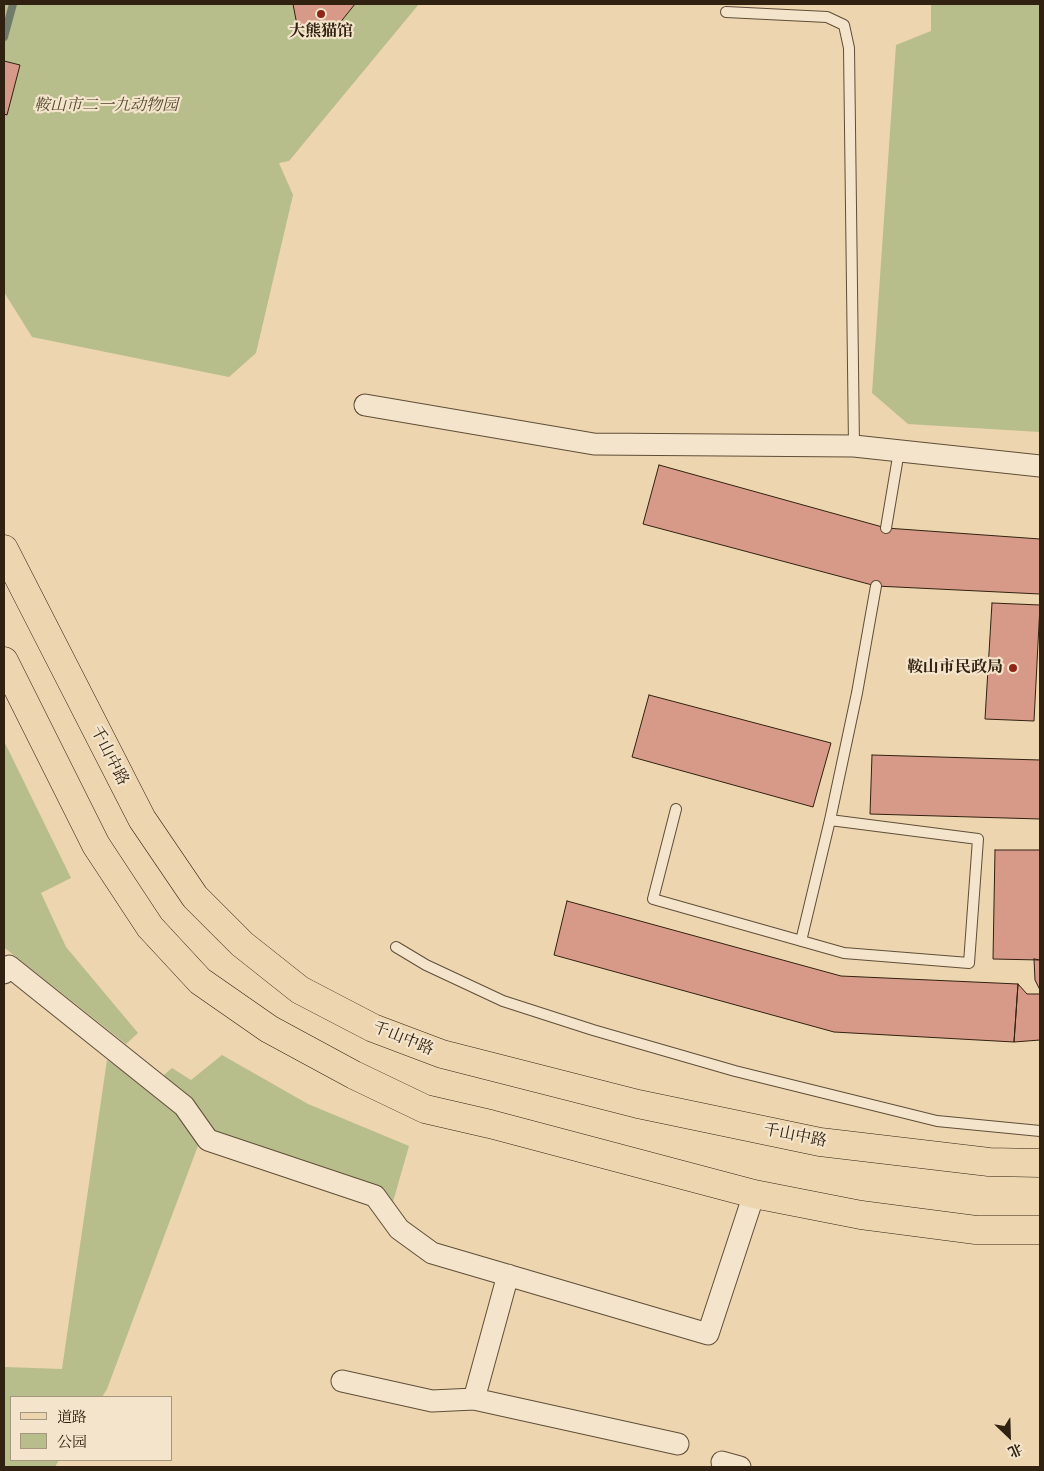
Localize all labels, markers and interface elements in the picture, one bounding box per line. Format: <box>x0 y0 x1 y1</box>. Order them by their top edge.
marker: 大熊猫馆 <box>315 8 327 20</box>
place label: 大熊猫馆 <box>289 22 353 42</box>
park label: 鞍山市二一九动物园 <box>34 96 178 116</box>
place label: 鞍山市民政局 <box>907 658 1003 678</box>
marker: 鞍山市民政局 <box>1007 662 1019 674</box>
street label: 千山中路 <box>86 723 132 789</box>
street label: 千山中路 <box>370 1018 436 1060</box>
street label: 千山中路 <box>762 1120 828 1152</box>
legend <box>10 1396 172 1461</box>
text: 道路 <box>57 1408 87 1426</box>
north arrow <box>984 1411 1034 1461</box>
text: 公园 <box>57 1433 87 1451</box>
text: 北 <box>1005 1440 1025 1461</box>

